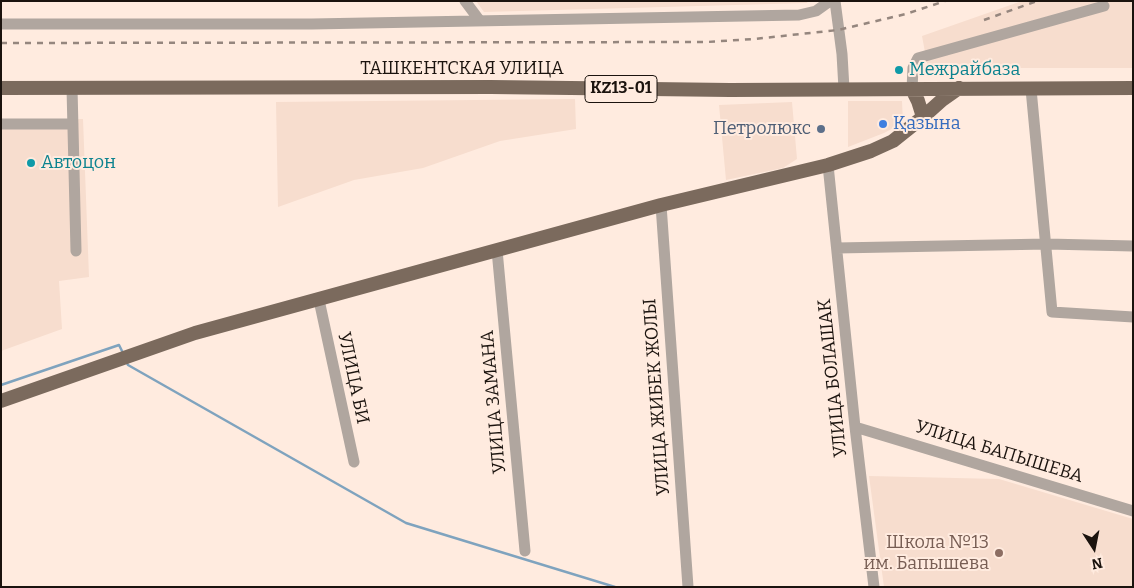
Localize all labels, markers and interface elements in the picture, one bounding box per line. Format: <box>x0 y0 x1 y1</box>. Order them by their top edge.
street label: ТАШКЕНТСКАЯ УЛИЦА <box>360 58 564 80</box>
place label: Межрайбаза <box>909 59 1020 81</box>
marker: Межрайбаза <box>893 64 905 76</box>
road number: KZ13-01 <box>585 76 657 102</box>
place label: Қазына <box>893 113 961 135</box>
place label: Петролюкс <box>713 118 811 140</box>
marker: Қазына <box>877 118 889 130</box>
marker: Петролюкс <box>815 123 827 135</box>
place label: Автоцон <box>41 152 116 174</box>
marker: Автоцон <box>25 157 37 169</box>
street label: УЛИЦА ЖИБЕК ЖОЛЫ <box>639 298 675 496</box>
street label: УЛИЦА БОЛАШАК <box>814 298 852 458</box>
street label: УЛИЦА ЗАМАНА <box>477 329 511 475</box>
street label: УЛИЦА БИ <box>333 330 373 426</box>
street label: УЛИЦА БАПЫШЕВА <box>913 416 1085 488</box>
north arrow <box>1069 523 1119 573</box>
place label: Школа №13 им. Бапышева <box>863 532 989 574</box>
marker: Школа №13 им. Бапышева <box>993 547 1005 559</box>
text: N <box>1090 554 1104 573</box>

